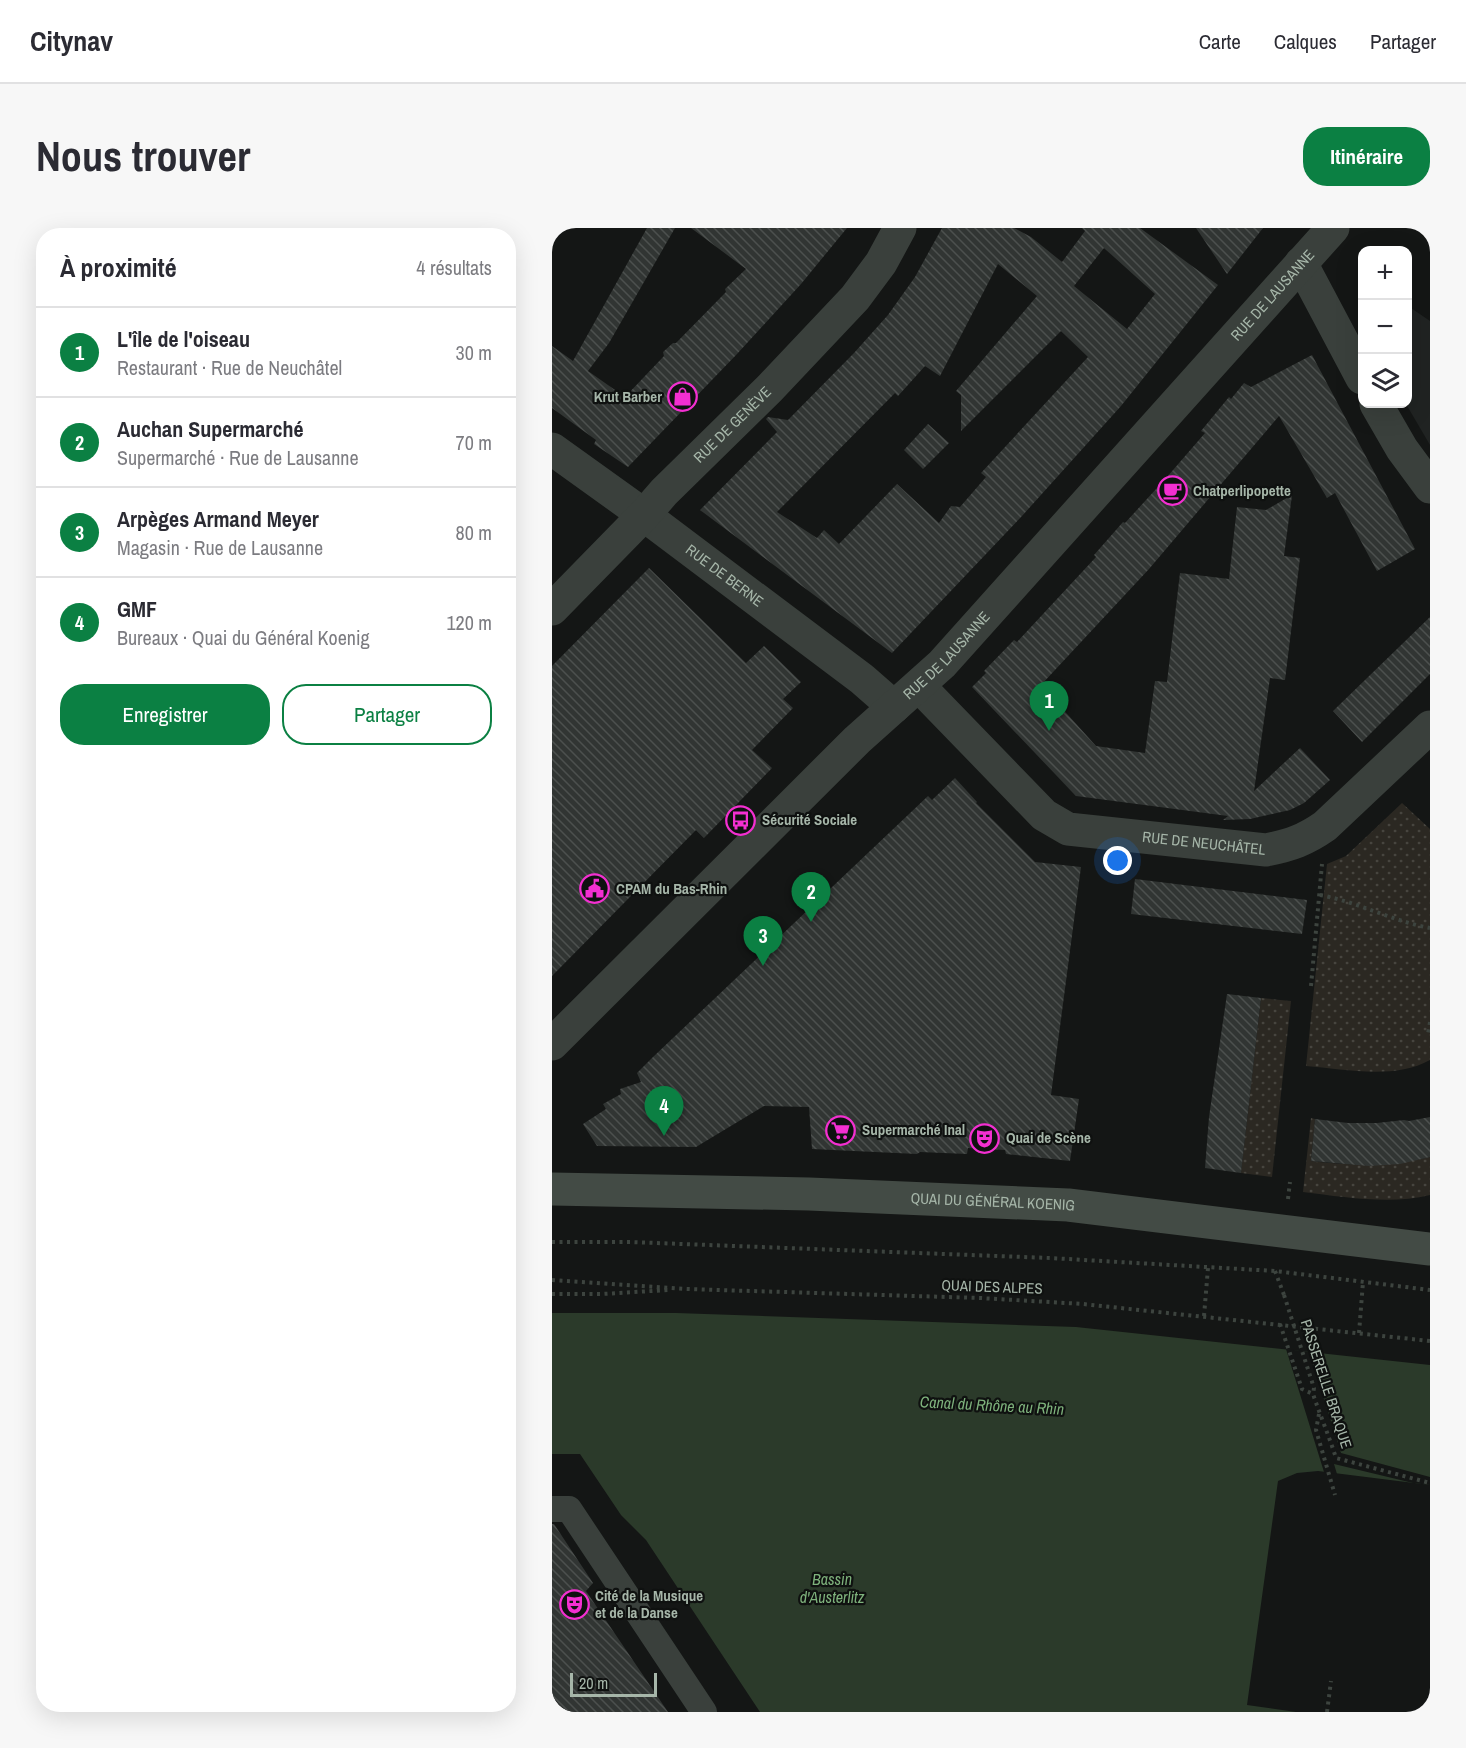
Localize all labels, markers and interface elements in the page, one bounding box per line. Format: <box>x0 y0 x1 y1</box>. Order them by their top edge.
text: Citynav <box>30 22 113 60</box>
text: Carte <box>1199 27 1241 56</box>
text: Calques <box>1274 27 1337 56</box>
text: Partager <box>1370 27 1436 56</box>
button: Itinéraire <box>1303 127 1430 186</box>
text: Nous trouver <box>36 128 250 184</box>
street label: RUE DE LAUSANNE <box>1226 245 1319 345</box>
map controls <box>1358 246 1412 408</box>
button: + <box>1358 246 1412 300</box>
text: À proximité <box>60 250 177 285</box>
text: 4 résultats <box>416 254 492 281</box>
button: − <box>1358 300 1412 354</box>
text: L'île de l'oiseau <box>117 324 250 354</box>
text: 1 <box>75 339 84 366</box>
text: 30 m <box>456 339 492 366</box>
text: Restaurant · Rue de Neuchâtel <box>117 354 342 381</box>
button: layers <box>1358 354 1412 408</box>
shop icon: Krut Barber <box>667 381 699 413</box>
street label: RUE DE GENÈVE <box>689 381 776 467</box>
place label: Krut Barber <box>594 386 662 407</box>
text: Auchan Supermarché <box>117 414 303 444</box>
text: 2 <box>75 429 84 456</box>
text: 70 m <box>456 429 492 456</box>
text: Supermarché · Rue de Lausanne <box>117 444 359 471</box>
cafe icon: Chatperlipopette <box>1156 475 1188 507</box>
place label: Chatperlipopette <box>1193 480 1291 501</box>
text: Arpèges Armand Meyer <box>117 504 319 534</box>
text: 3 <box>75 519 84 546</box>
text: 80 m <box>456 519 492 546</box>
text: Magasin · Rue de Lausanne <box>117 534 323 561</box>
street label: RUE DE BERNE <box>682 539 768 611</box>
text: GMF <box>117 594 157 624</box>
street label: RUE DE LAUSANNE <box>898 606 995 704</box>
text: 4 <box>75 609 84 636</box>
text: 120 m <box>446 609 492 636</box>
text: Bureaux · Quai du Général Koenig <box>117 624 370 651</box>
pin: 1 <box>1030 682 1068 731</box>
button: Enregistrer <box>60 684 270 745</box>
button: Partager <box>282 684 492 745</box>
bus stop icon: Sécurité Sociale <box>725 804 757 836</box>
place label: Sécurité Sociale <box>762 809 857 830</box>
street label: RUE DE NEUCHÂTEL <box>1141 826 1267 860</box>
your location <box>1103 846 1132 875</box>
pin: 2 <box>792 872 830 922</box>
public building icon: CPAM du Bas-Rhin <box>579 873 611 905</box>
place label: CPAM du Bas-Rhin <box>616 878 727 899</box>
pin: 3 <box>744 916 782 966</box>
pin: 4 <box>644 1086 684 1136</box>
supermarket icon: Supermarché Inal <box>825 1114 857 1146</box>
place label: Supermarché Inal <box>862 1119 965 1140</box>
theatre icon: Quai de Scène <box>969 1122 1001 1154</box>
place label: Quai de Scène <box>1006 1127 1091 1148</box>
street label: QUAI DU GÉNÉRAL KOENIG <box>910 1187 1076 1216</box>
street label: QUAI DES ALPES <box>941 1274 1043 1299</box>
street label: PASSERELLE BRAQUE <box>1296 1317 1357 1451</box>
water label: Canal du Rhône au Rhin <box>919 1390 1065 1420</box>
water label: Bassin d'Austerlitz <box>800 1568 865 1608</box>
place label: Cité de la Musique et de la Danse <box>595 1585 703 1623</box>
theatre icon: Cité de la Musique et de la Danse <box>558 1589 590 1621</box>
scale bar <box>570 1670 657 1698</box>
text: 20 m <box>579 1672 608 1694</box>

